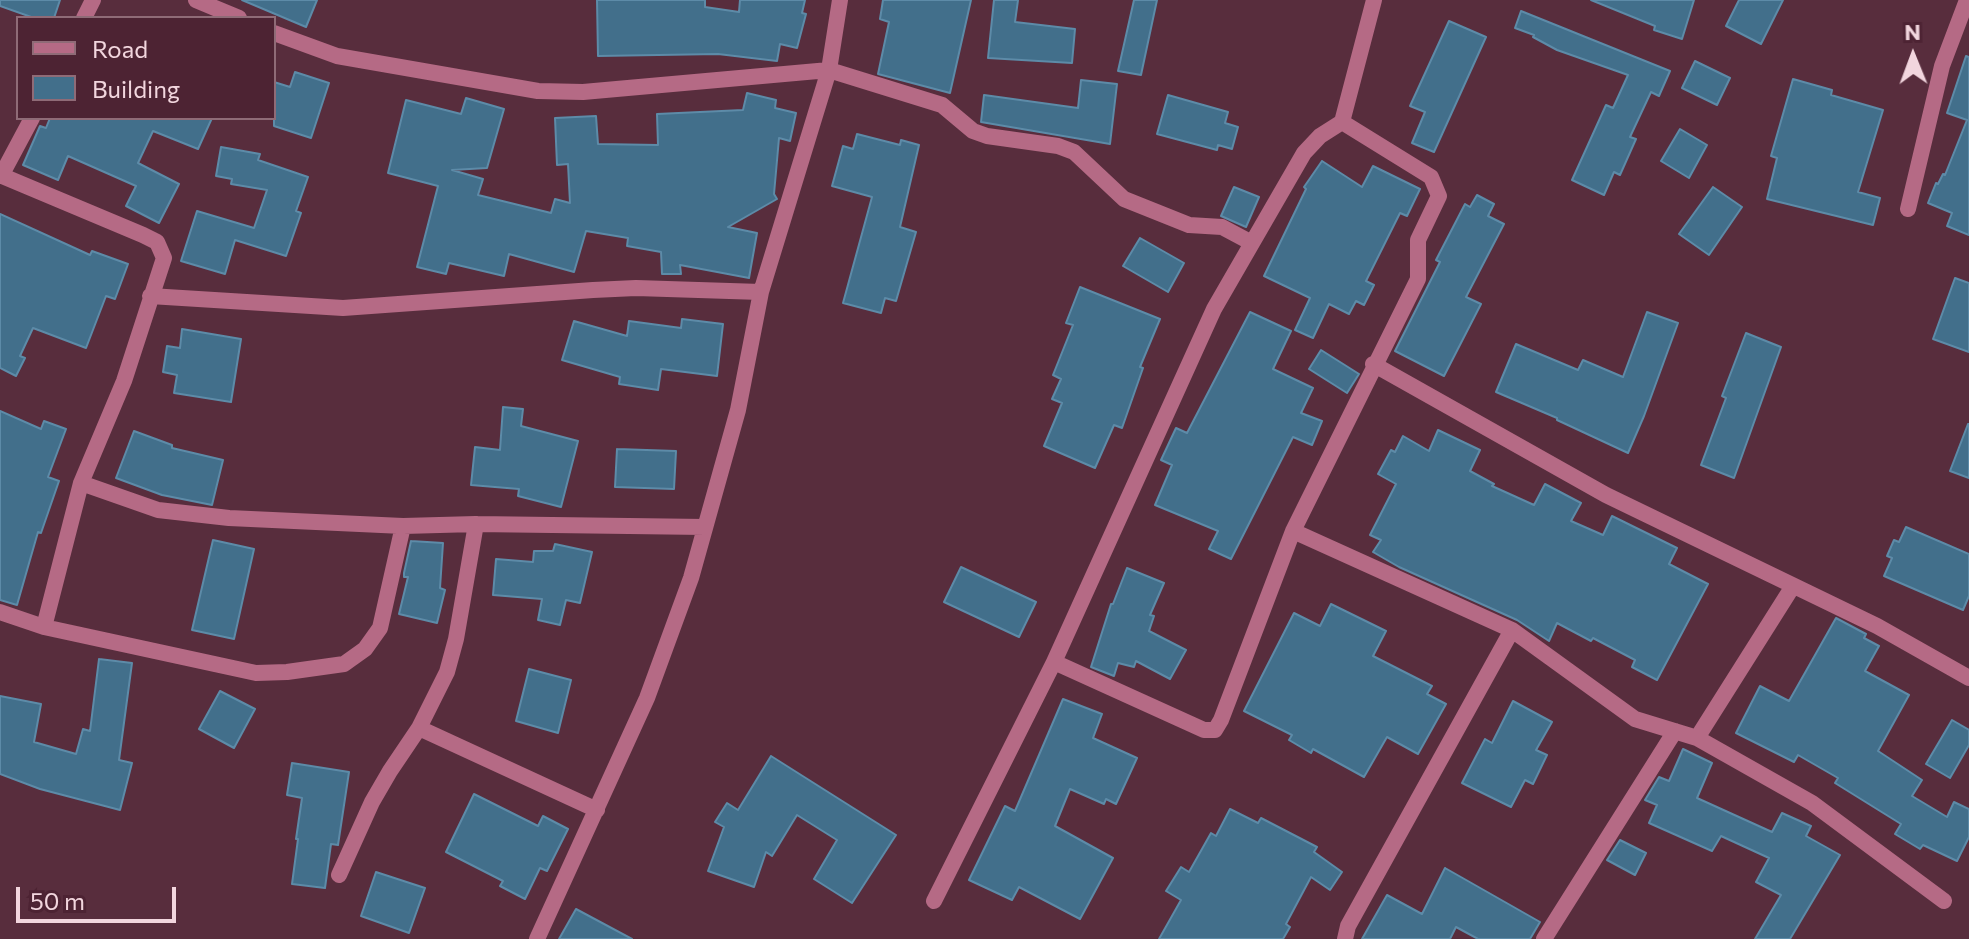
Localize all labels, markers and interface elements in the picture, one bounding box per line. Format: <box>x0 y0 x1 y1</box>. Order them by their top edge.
legend <box>16 16 276 120</box>
north arrow <box>1873 16 1953 96</box>
text: N <box>1904 18 1921 45</box>
text: Road <box>92 34 148 63</box>
text: Building <box>92 74 180 103</box>
scale bar <box>20 871 180 921</box>
text: 50 m <box>30 886 85 915</box>

